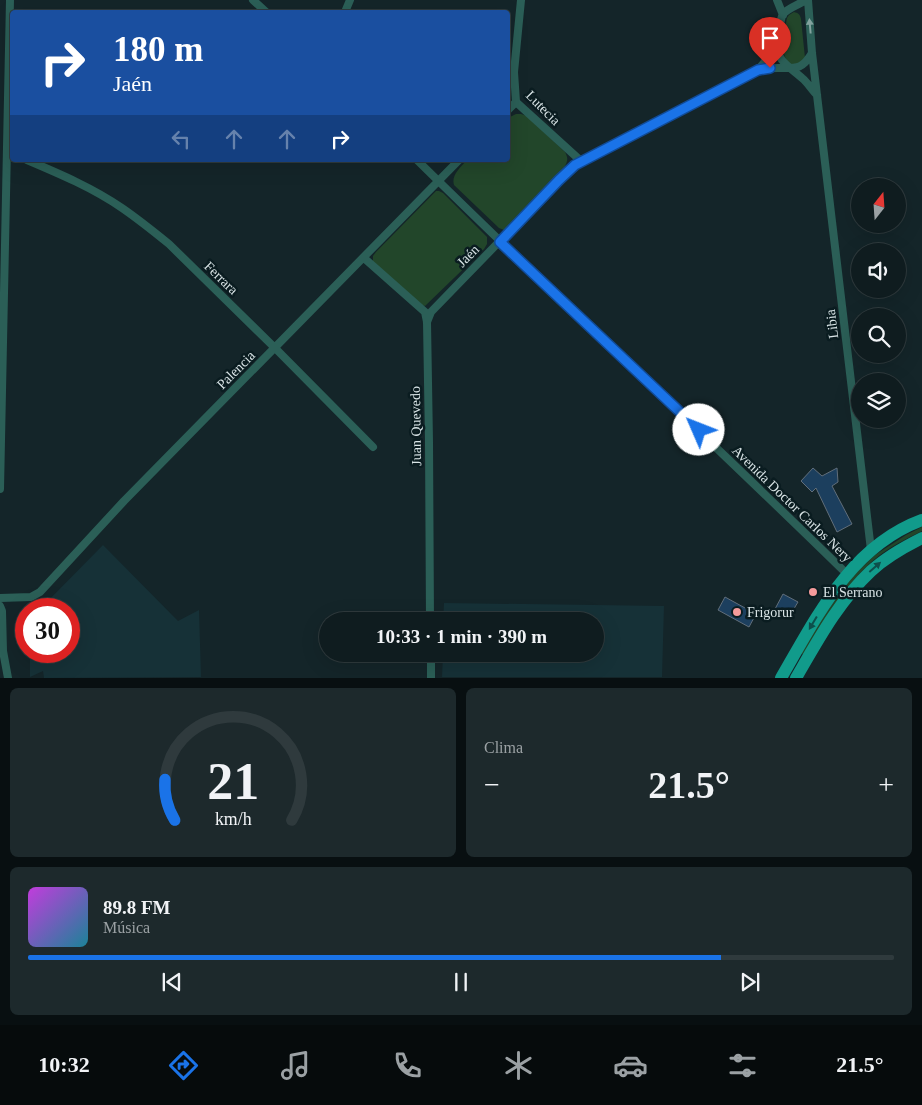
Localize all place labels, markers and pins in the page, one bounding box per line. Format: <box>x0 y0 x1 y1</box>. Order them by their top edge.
pin <box>749 17 791 68</box>
place label: El Serrano <box>823 585 882 600</box>
marker: El Serrano <box>807 586 819 598</box>
place label: Frigorur <box>747 605 794 620</box>
marker: Frigorur <box>731 606 743 618</box>

